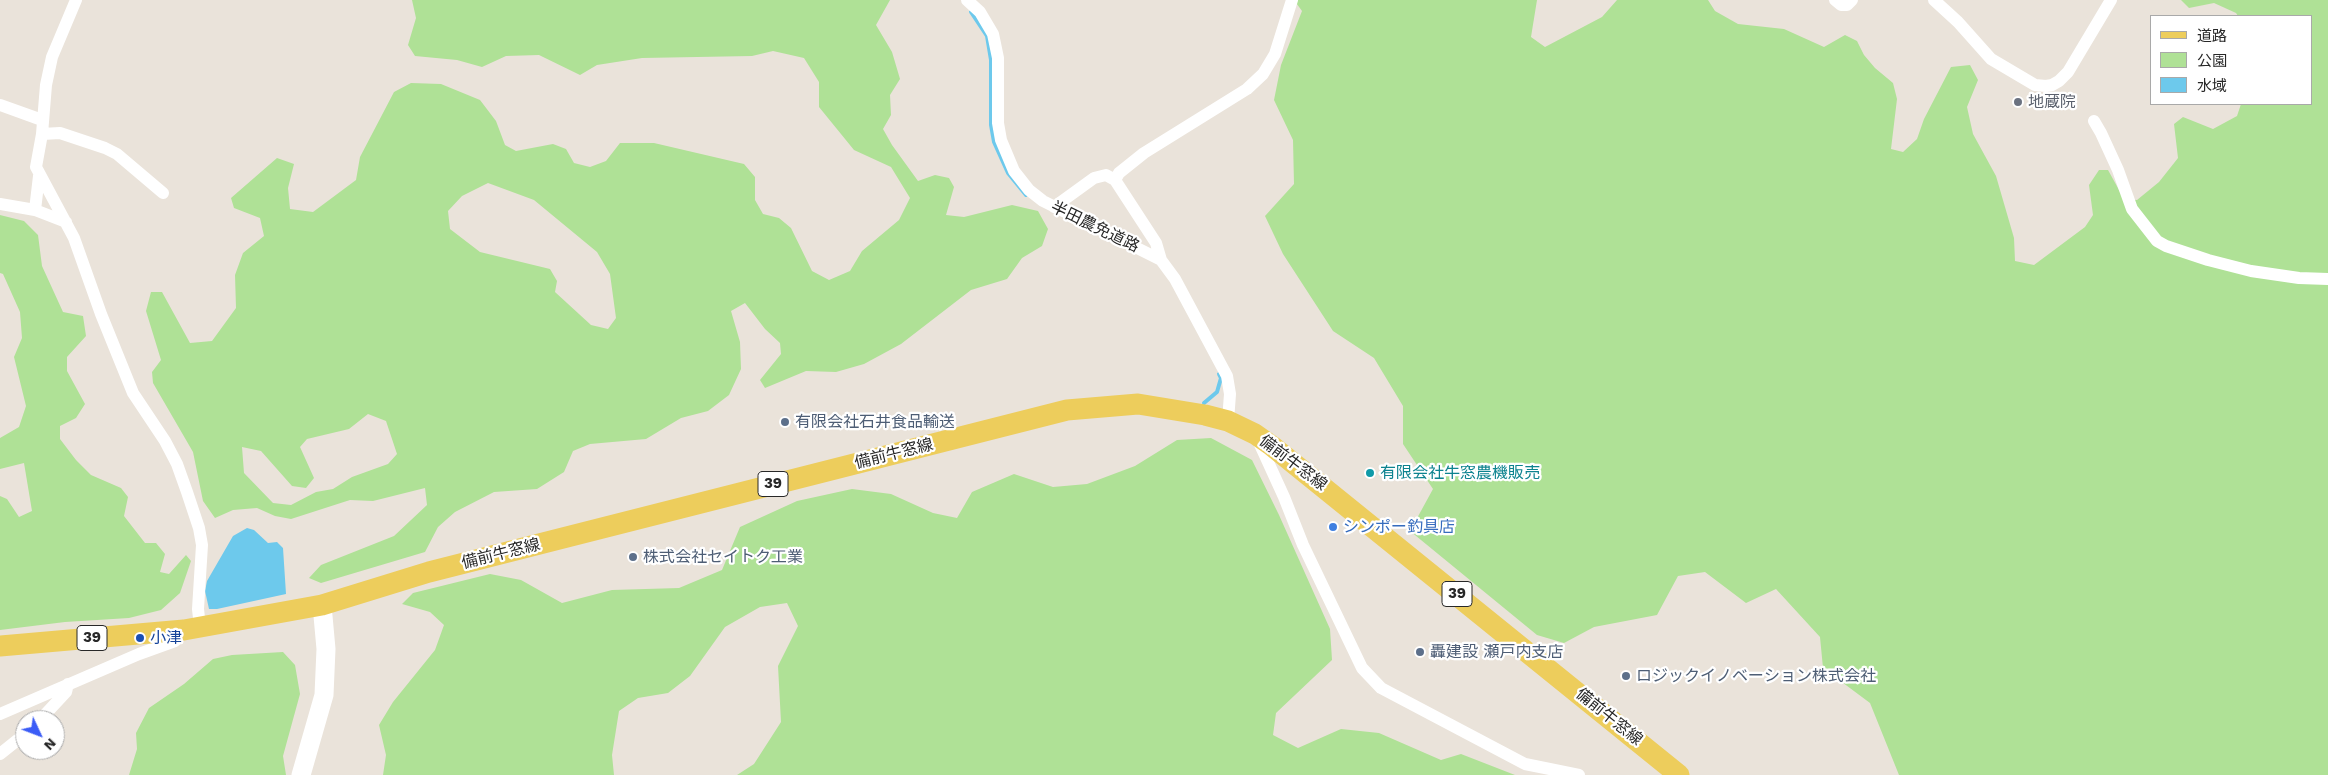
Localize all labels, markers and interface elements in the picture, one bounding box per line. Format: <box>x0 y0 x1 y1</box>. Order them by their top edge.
legend <box>2150 15 2313 105</box>
text: 道路 <box>2197 27 2227 45</box>
text: 公園 <box>2197 52 2227 70</box>
text: 水域 <box>2197 77 2227 95</box>
place label: 地蔵院 <box>2028 92 2076 112</box>
marker: 地蔵院 <box>2012 96 2024 108</box>
street label: 半田農免道路 <box>1048 197 1142 257</box>
place label: 有限会社石井食品輸送 <box>795 412 955 432</box>
marker: 有限会社石井食品輸送 <box>779 416 791 428</box>
street label: 備前牛窓線 <box>1255 431 1331 495</box>
street label: 備前牛窓線 <box>853 435 935 473</box>
place label: 有限会社牛窓農機販売 <box>1380 463 1540 483</box>
marker: 有限会社牛窓農機販売 <box>1364 467 1376 479</box>
road number: 39 <box>758 472 788 496</box>
place label: シンポー釣具店 <box>1343 517 1455 537</box>
marker: シンポー釣具店 <box>1327 521 1339 533</box>
street label: 備前牛窓線 <box>460 535 542 573</box>
place label: 株式会社セイトク工業 <box>643 547 803 567</box>
marker: 株式会社セイトク工業 <box>627 551 639 563</box>
road number: 39 <box>1442 582 1472 606</box>
road number: 39 <box>77 626 107 650</box>
place label: 小津 <box>150 628 182 648</box>
marker: 小津 <box>134 632 146 644</box>
place label: 轟建設 瀬戸内支店 <box>1430 642 1563 662</box>
marker: 轟建設 瀬戸内支店 <box>1414 646 1426 658</box>
place label: ロジックイノベーション株式会社 <box>1636 666 1876 686</box>
marker: ロジックイノベーション株式会社 <box>1620 670 1632 682</box>
street label: 備前牛窓線 <box>1572 684 1646 750</box>
north arrow <box>15 710 65 760</box>
text: N <box>41 735 60 754</box>

